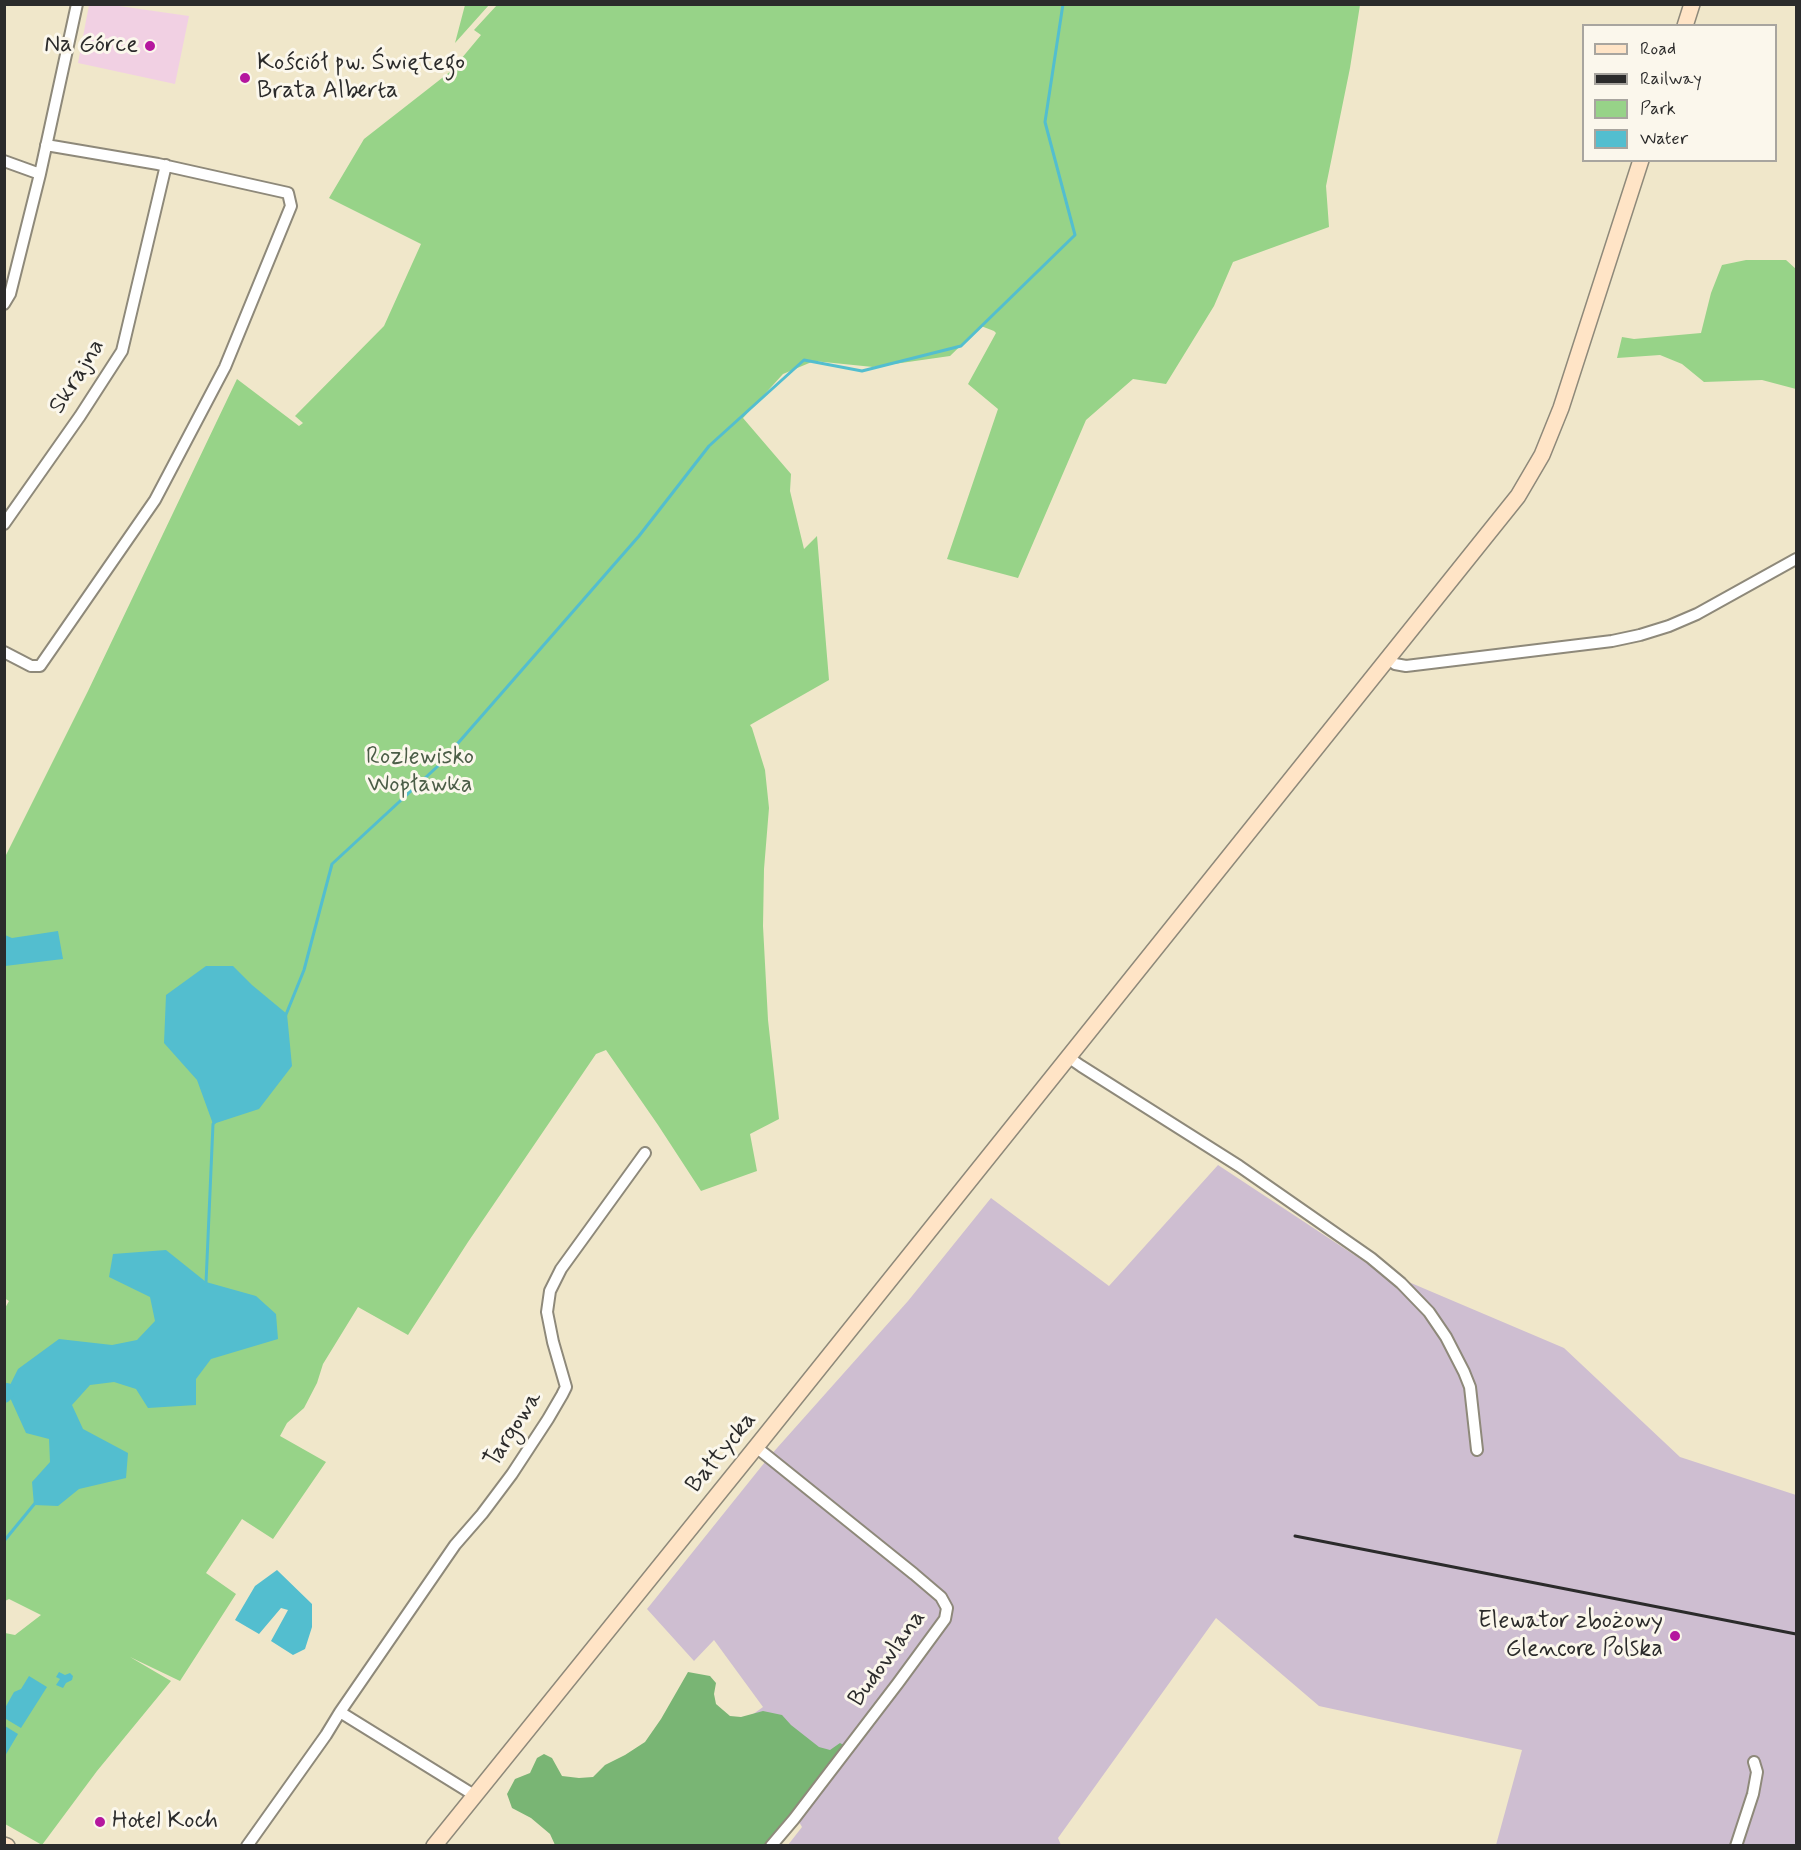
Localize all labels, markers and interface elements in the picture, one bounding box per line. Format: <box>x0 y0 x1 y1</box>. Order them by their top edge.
legend <box>1582 24 1777 162</box>
place label: Na Górce <box>44 32 138 60</box>
text: Road <box>1640 37 1676 61</box>
marker: Na Górce <box>143 39 157 53</box>
place label: Kościół pw. Świętego Brata Alberta <box>257 50 465 106</box>
text: Railway <box>1640 67 1702 91</box>
marker: Kościół pw. Świętego Brata Alberta <box>238 71 252 85</box>
text: Park <box>1640 97 1676 121</box>
text: Water <box>1640 127 1688 151</box>
street label: Skrajna <box>44 334 112 420</box>
park label: Rozlewisko Wopławka <box>366 744 474 800</box>
street label: Targowa <box>479 1386 549 1474</box>
street label: Bałtycka <box>681 1407 763 1499</box>
street label: Budowlana <box>843 1605 933 1713</box>
place label: Elewator zbożowy Glencore Polska <box>1478 1608 1663 1664</box>
marker: Elewator zbożowy Glencore Polska <box>1668 1629 1682 1643</box>
place label: Hotel Koch <box>112 1808 218 1836</box>
marker: Hotel Koch <box>93 1815 107 1829</box>

